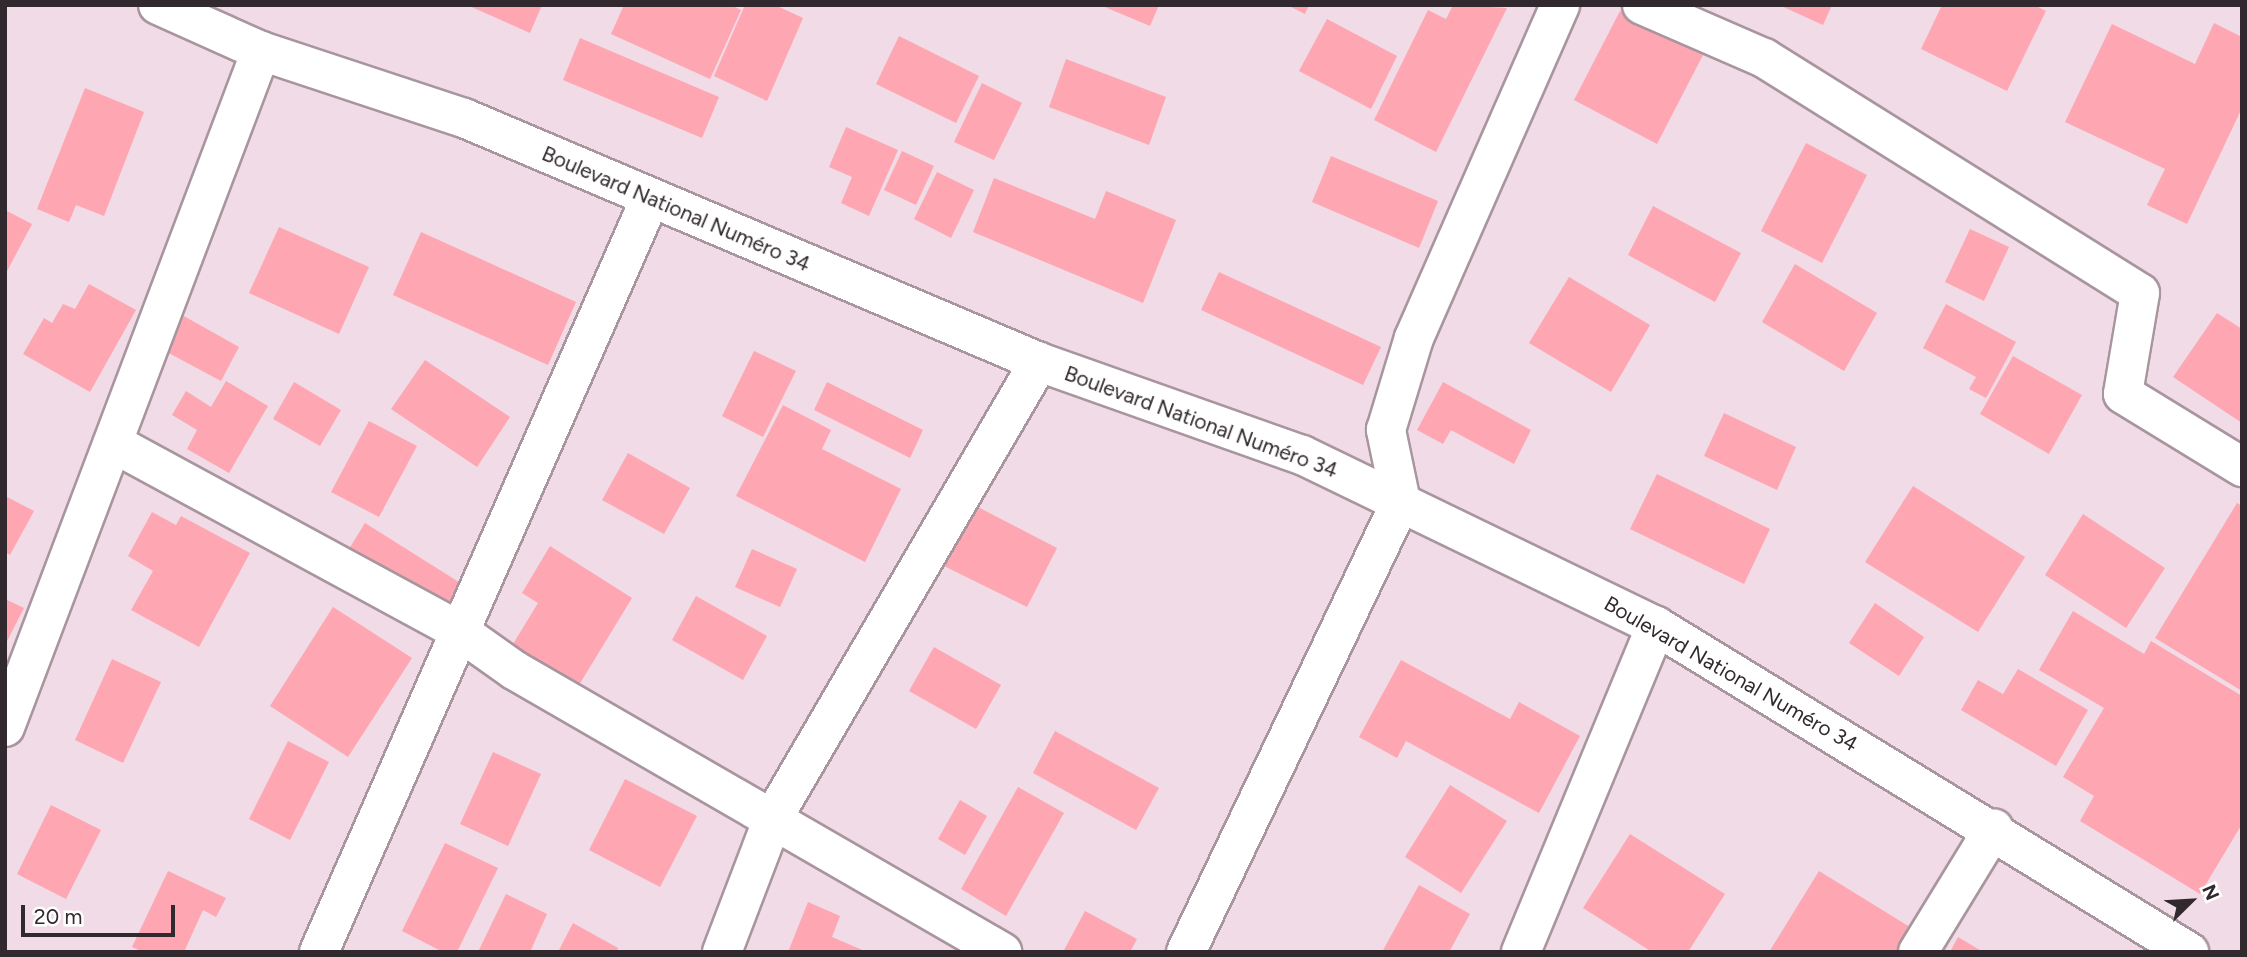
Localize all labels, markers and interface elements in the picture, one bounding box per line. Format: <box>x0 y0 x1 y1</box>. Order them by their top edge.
street label: Boulevard National Numéro 34 <box>538 141 814 277</box>
street label: Boulevard National Numéro 34 <box>1061 361 1341 483</box>
street label: Boulevard National Numéro 34 <box>1600 591 1862 757</box>
north arrow <box>2156 866 2226 936</box>
text: N <box>2197 881 2224 904</box>
scale bar <box>24 890 178 934</box>
text: 20 m <box>34 904 82 929</box>

